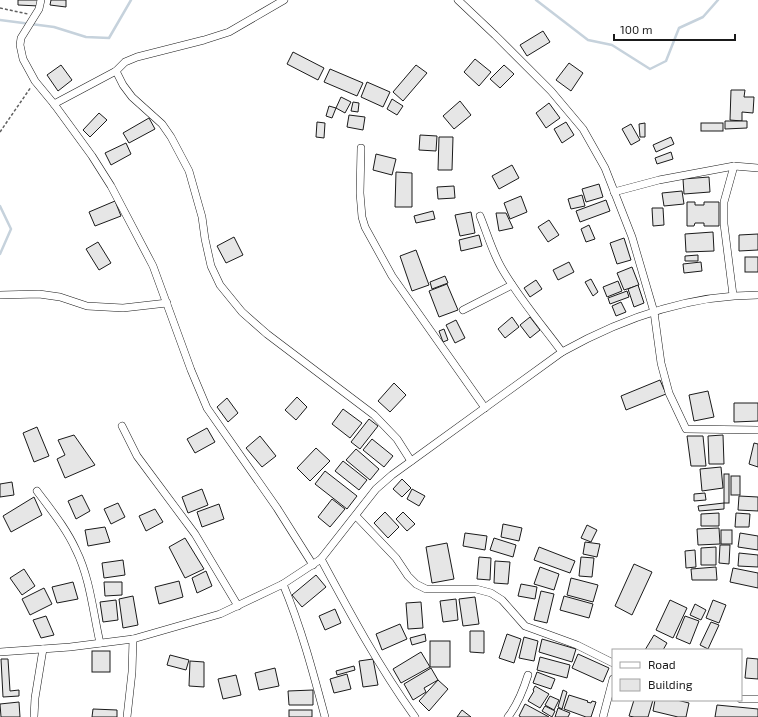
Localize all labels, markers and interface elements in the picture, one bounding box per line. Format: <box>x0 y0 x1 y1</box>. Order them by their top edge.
scale bar <box>614 16 735 42</box>
text: 100 m <box>620 22 652 36</box>
legend <box>612 649 742 701</box>
text: Road <box>648 657 676 671</box>
text: Building <box>648 677 693 691</box>

